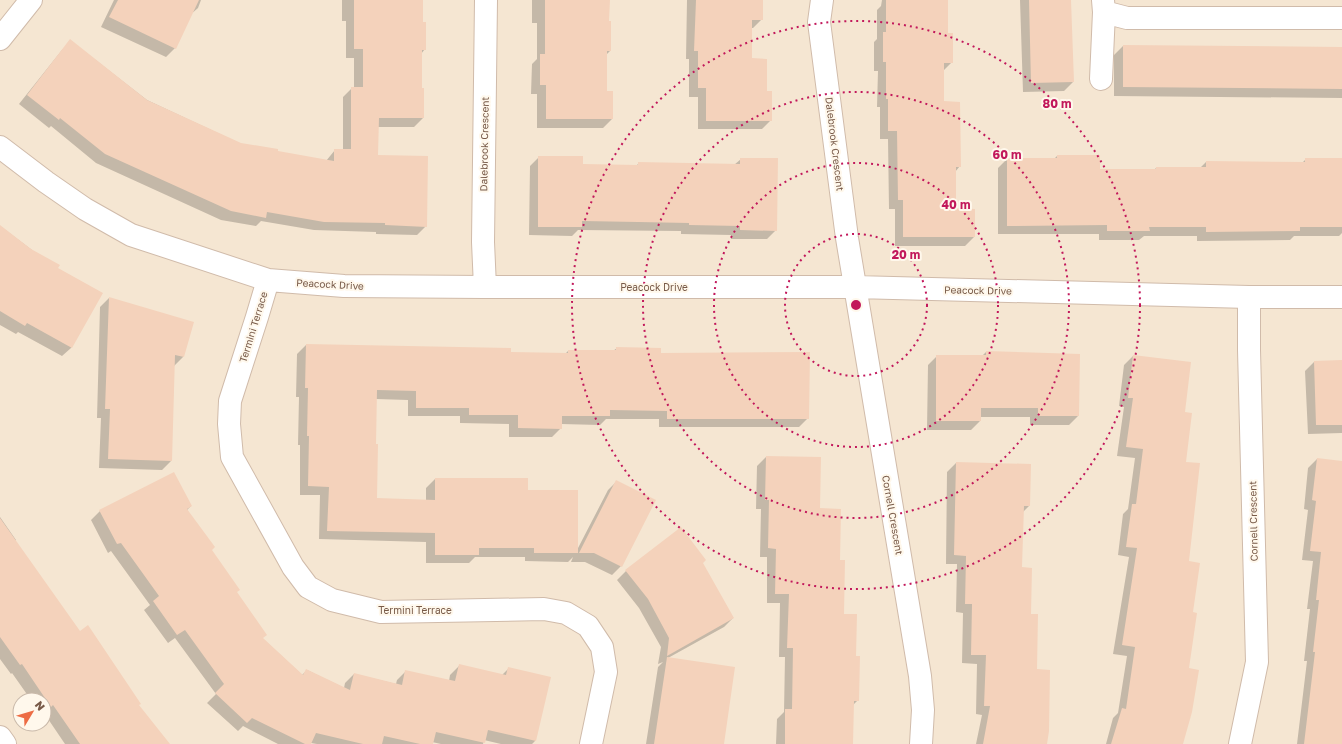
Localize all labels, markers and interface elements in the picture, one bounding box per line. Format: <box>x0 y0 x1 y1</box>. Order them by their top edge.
street label: Dalebrook Crescent <box>823 96 847 192</box>
text: 80 m <box>1043 96 1071 111</box>
street label: Dalebrook Crescent <box>477 97 491 191</box>
text: 60 m <box>993 147 1021 162</box>
text: 40 m <box>942 197 970 212</box>
text: 20 m <box>892 247 920 262</box>
street label: Peacock Drive <box>296 276 364 292</box>
street label: Peacock Drive <box>620 281 688 293</box>
street label: Peacock Drive <box>944 283 1012 297</box>
street label: Termini Terrace <box>237 290 270 364</box>
centre of rings <box>849 298 863 312</box>
street label: Cornell Crescent <box>880 474 906 556</box>
street label: Cornell Crescent <box>1246 481 1260 561</box>
street label: Termini Terrace <box>378 604 452 616</box>
north arrow <box>12 692 52 732</box>
text: N <box>33 698 48 713</box>

